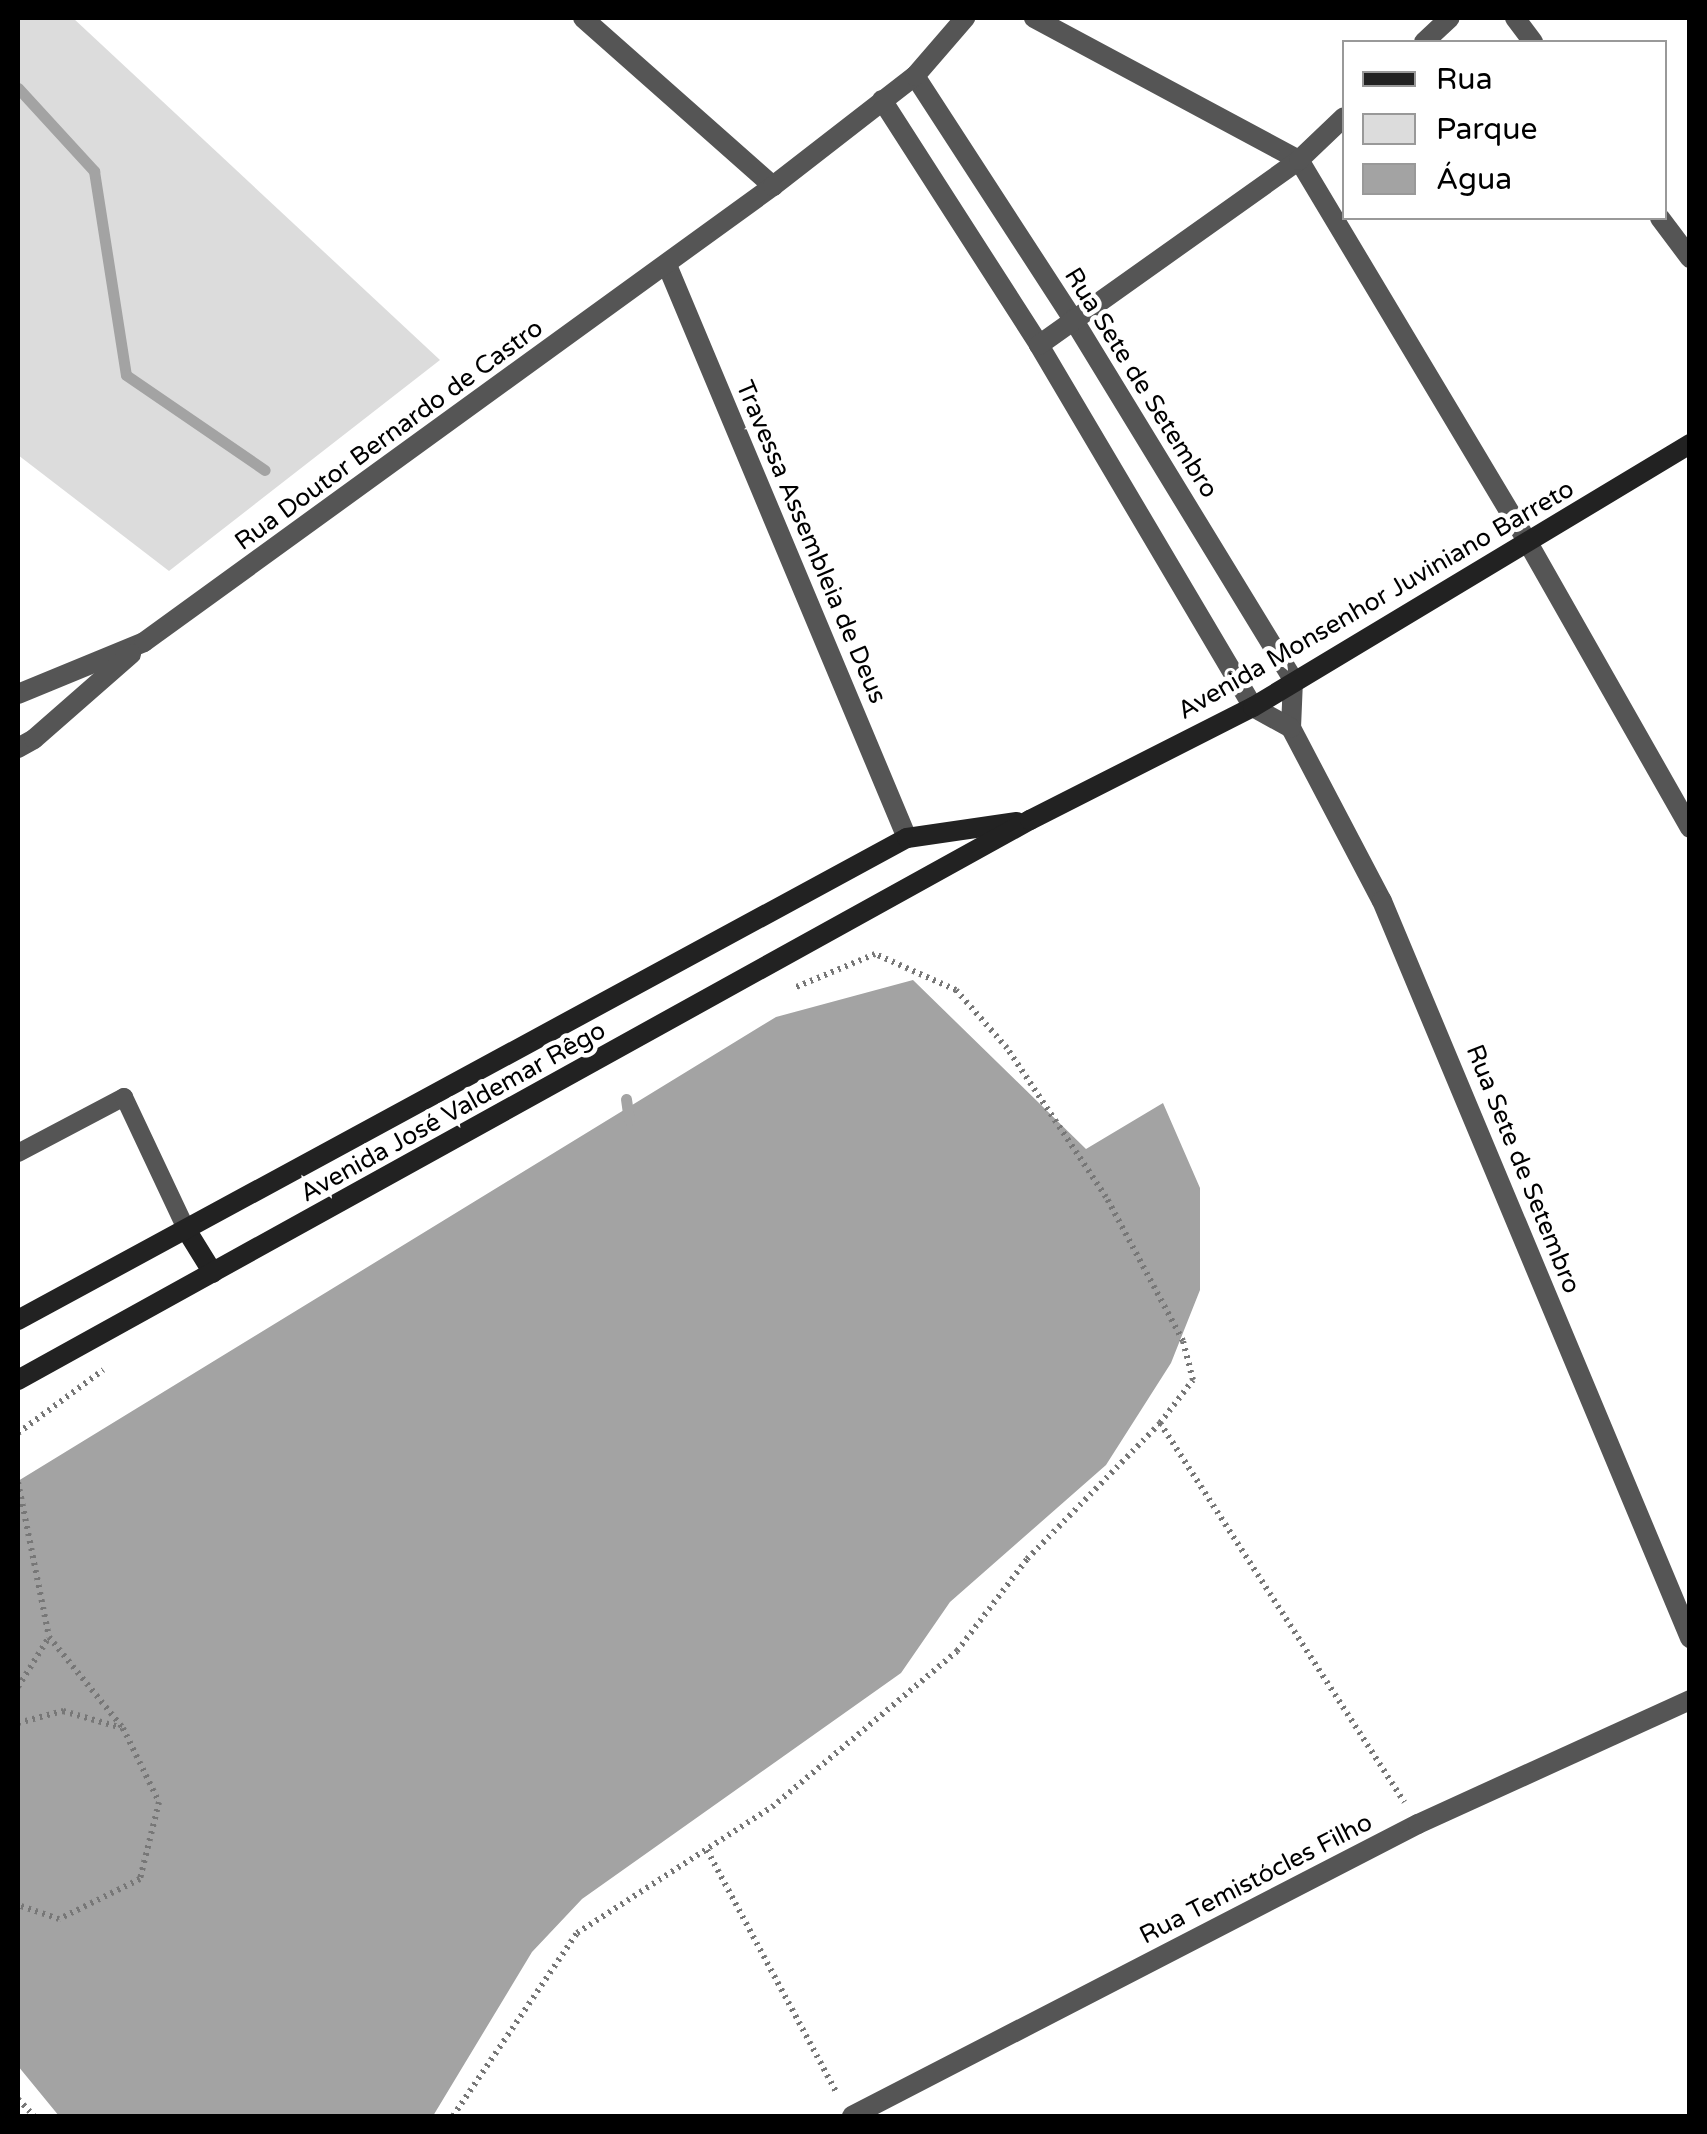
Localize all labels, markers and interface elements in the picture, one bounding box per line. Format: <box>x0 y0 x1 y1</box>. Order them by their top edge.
legend <box>1342 40 1667 220</box>
text: Rua <box>1436 61 1493 98</box>
text: Parque <box>1436 111 1537 148</box>
text: Água <box>1436 161 1512 198</box>
street label: Rua Sete de Setembro <box>1058 262 1224 504</box>
street label: Rua Doutor Bernardo de Castro <box>229 313 549 557</box>
street label: Travessa Assembleia de Deus <box>729 376 893 708</box>
street label: Avenida Monsenhor Juviniano Barreto <box>1173 474 1579 726</box>
street label: Avenida José Valdemar Rêgo <box>295 1015 611 1209</box>
street label: Rua Sete de Setembro <box>1459 1040 1587 1298</box>
street label: Rua Temistócles Filho <box>1135 1807 1377 1951</box>

